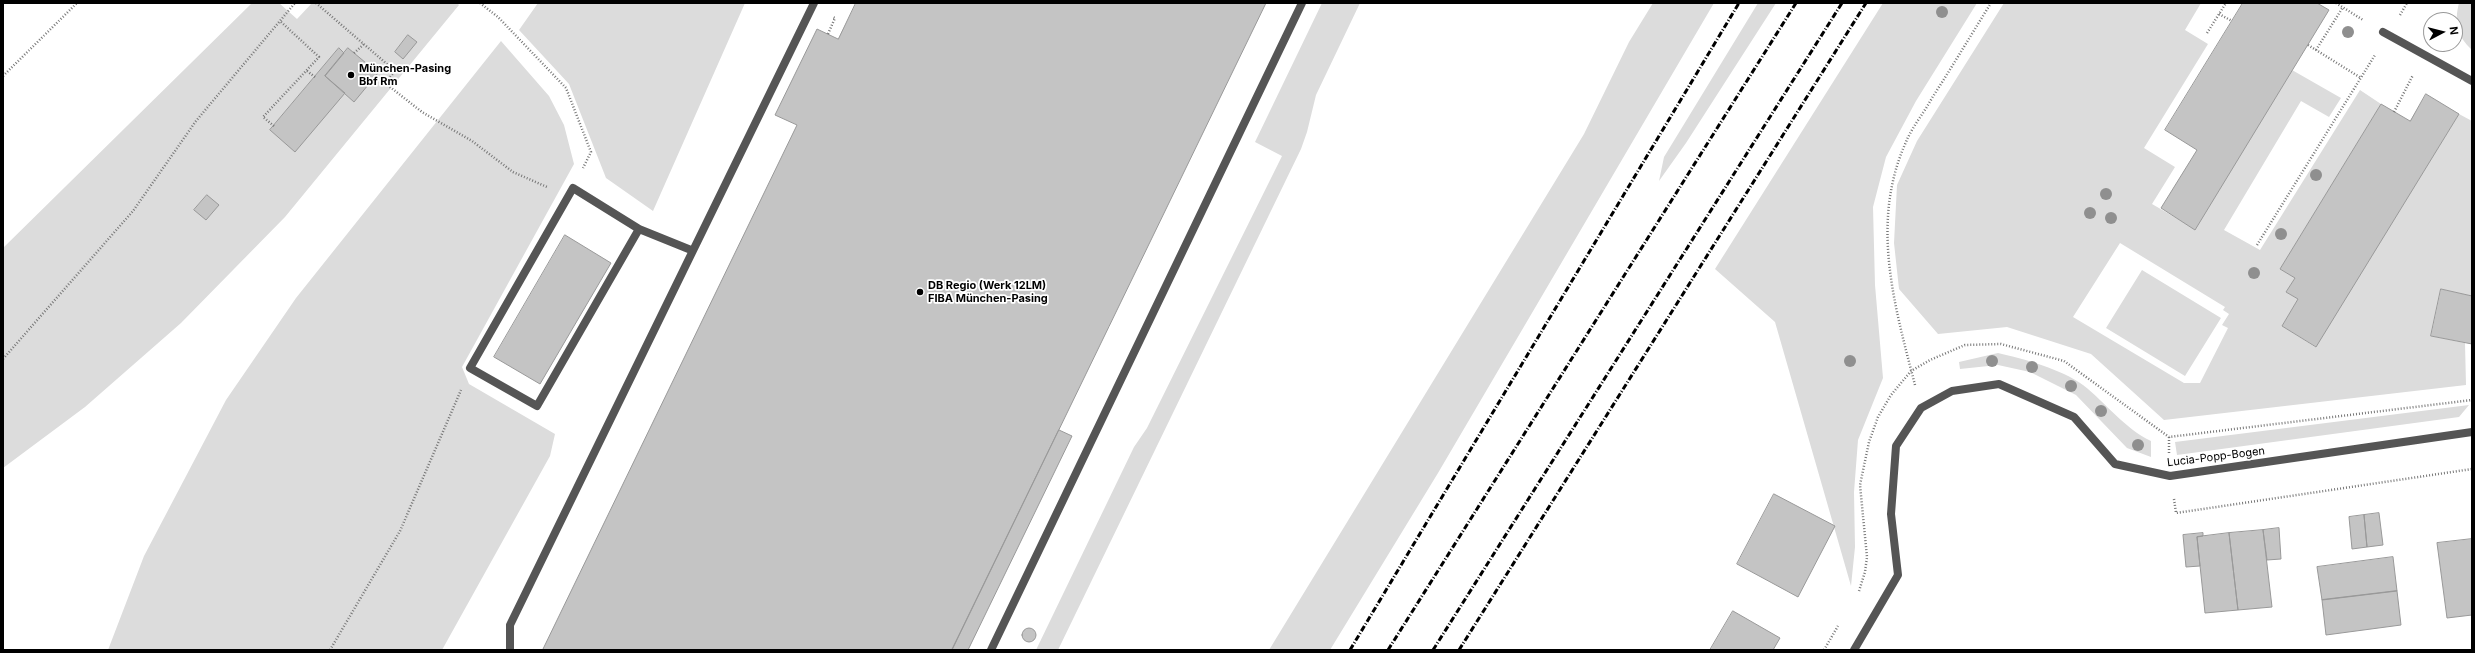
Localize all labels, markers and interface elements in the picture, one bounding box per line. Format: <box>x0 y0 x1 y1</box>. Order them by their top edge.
north arrow <box>2423 12 2463 52</box>
text: N <box>2446 26 2461 36</box>
place label: München-Pasing Bbf Rm <box>359 62 451 88</box>
marker: München-Pasing Bbf Rm <box>346 70 356 80</box>
place label: DB Regio (Werk 12LM) FIBA München-Pasing <box>928 279 1048 305</box>
marker: DB Regio (Werk 12LM) FIBA München-Pasing <box>915 287 925 297</box>
street label: Lucia-Popp-Bogen <box>2166 444 2266 470</box>

